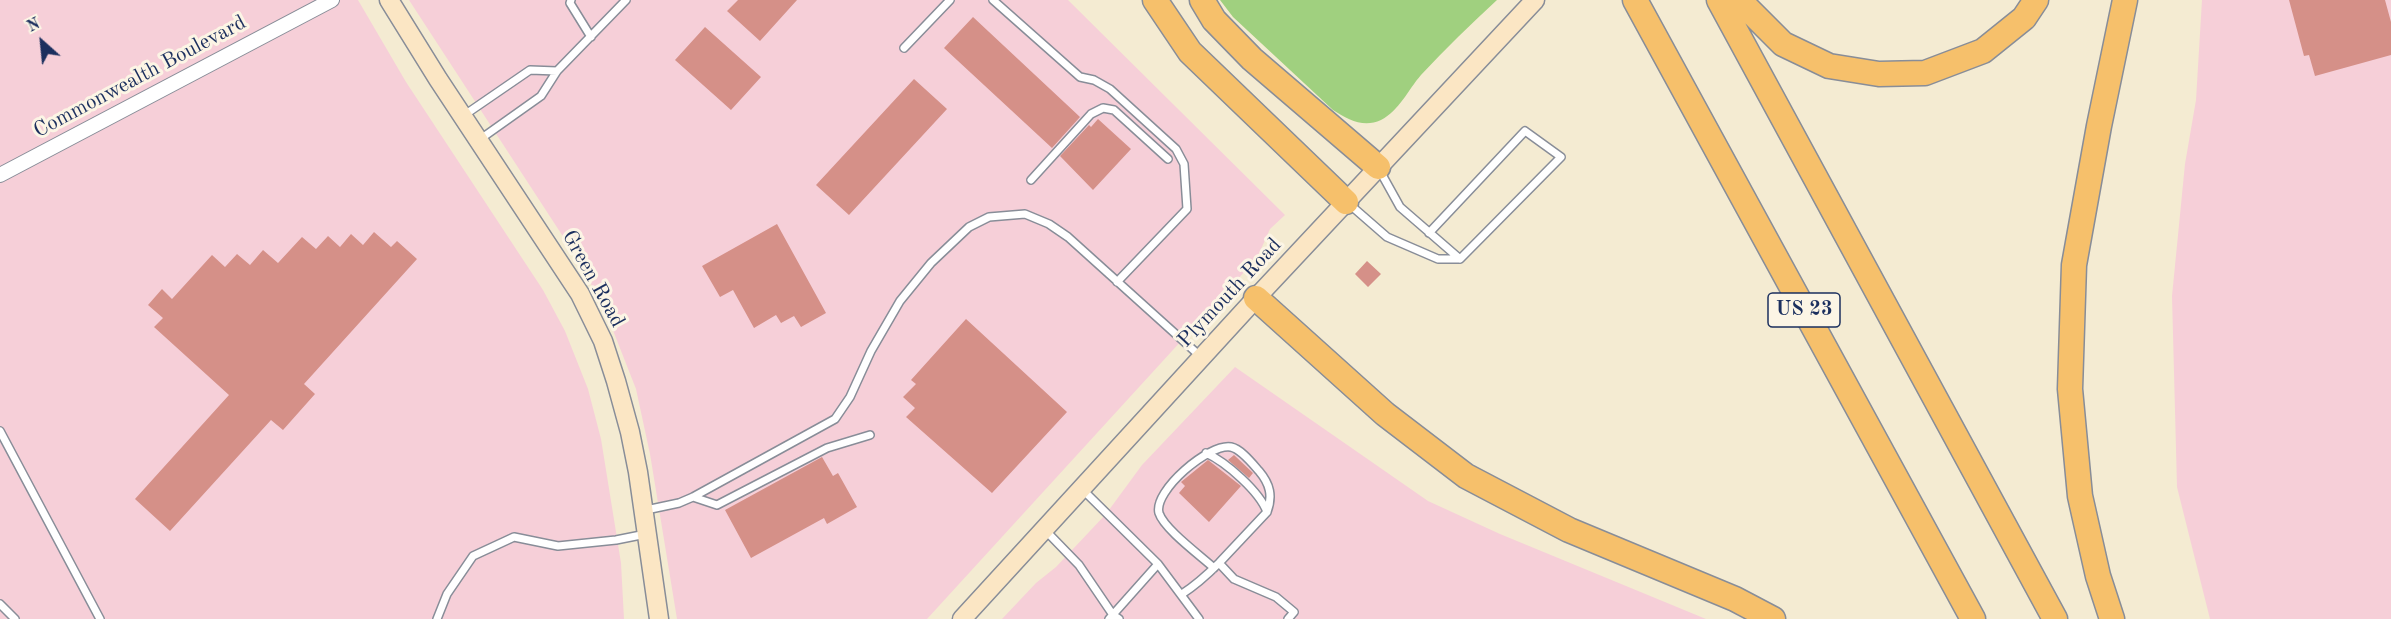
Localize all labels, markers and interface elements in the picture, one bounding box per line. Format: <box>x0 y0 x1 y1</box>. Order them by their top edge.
street label: Commonwealth Boulevard <box>29 10 251 144</box>
north arrow <box>12 12 72 72</box>
text: N <box>25 16 43 36</box>
street label: Green Road <box>556 226 630 332</box>
street label: Plymouth Road <box>1173 233 1287 353</box>
road number: US 23 <box>1768 293 1840 327</box>

